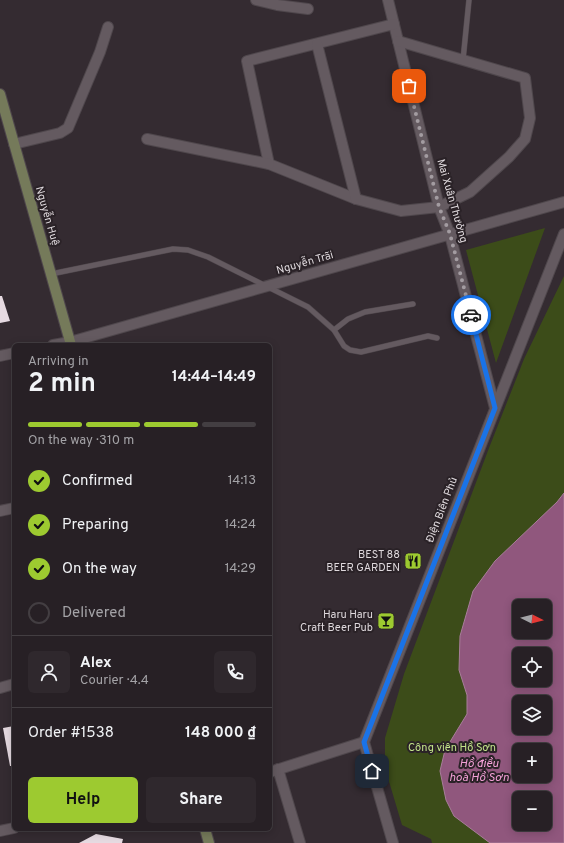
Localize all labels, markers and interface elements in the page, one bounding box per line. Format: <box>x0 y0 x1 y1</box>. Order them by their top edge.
pin <box>392 69 426 103</box>
icon: bag <box>398 75 420 97</box>
street label: Mai Xuân Thưởng <box>433 157 471 245</box>
street label: Nguyễn Huệ <box>32 184 63 247</box>
street label: Nguyễn Trãi <box>275 247 335 278</box>
courier <box>451 295 491 335</box>
icon: car <box>460 304 482 326</box>
text: Arriving in <box>28 354 89 370</box>
text: 2 min <box>28 368 96 401</box>
text: 14:44–14:49 <box>172 368 256 387</box>
text: On the way · 310 m <box>28 433 134 449</box>
icon: check <box>28 470 50 492</box>
text: Confirmed <box>62 472 133 491</box>
text: 14:13 <box>228 473 256 489</box>
street label: Điện Biên Phủ <box>423 475 461 545</box>
icon: check <box>28 514 50 536</box>
text: Preparing <box>62 516 129 535</box>
text: 14:24 <box>225 517 256 533</box>
place label: BEST 88 BEER GARDEN <box>326 548 400 575</box>
restaurant icon: BEST 88 BEER GARDEN <box>403 551 423 571</box>
icon: check <box>28 558 50 580</box>
text: On the way <box>62 560 137 579</box>
text: 14:29 <box>225 561 256 577</box>
north arrow <box>512 599 552 639</box>
map controls <box>512 599 552 831</box>
text: Delivered <box>62 604 126 623</box>
place label: Haru Haru Craft Beer Pub <box>300 608 373 635</box>
bar icon: Haru Haru Craft Beer Pub <box>376 611 396 631</box>
button: locate <box>512 647 552 687</box>
button: person <box>28 651 70 693</box>
button: phone <box>214 651 256 693</box>
text: Alex <box>80 654 112 673</box>
text: Courier · 4.4 <box>80 673 149 689</box>
button: layers <box>512 695 552 735</box>
text: Order #1538 <box>28 724 114 743</box>
text: 148 000 ₫ <box>185 724 256 743</box>
park label: Công viên Hồ Sơn <box>408 741 496 755</box>
button: + <box>512 743 552 783</box>
pin <box>355 754 389 788</box>
water label: Hồ điều hoà Hồ Sơn <box>449 756 509 786</box>
icon: home <box>361 760 383 782</box>
button: Help <box>28 777 138 823</box>
button: Share <box>146 777 256 823</box>
button: − <box>512 791 552 831</box>

